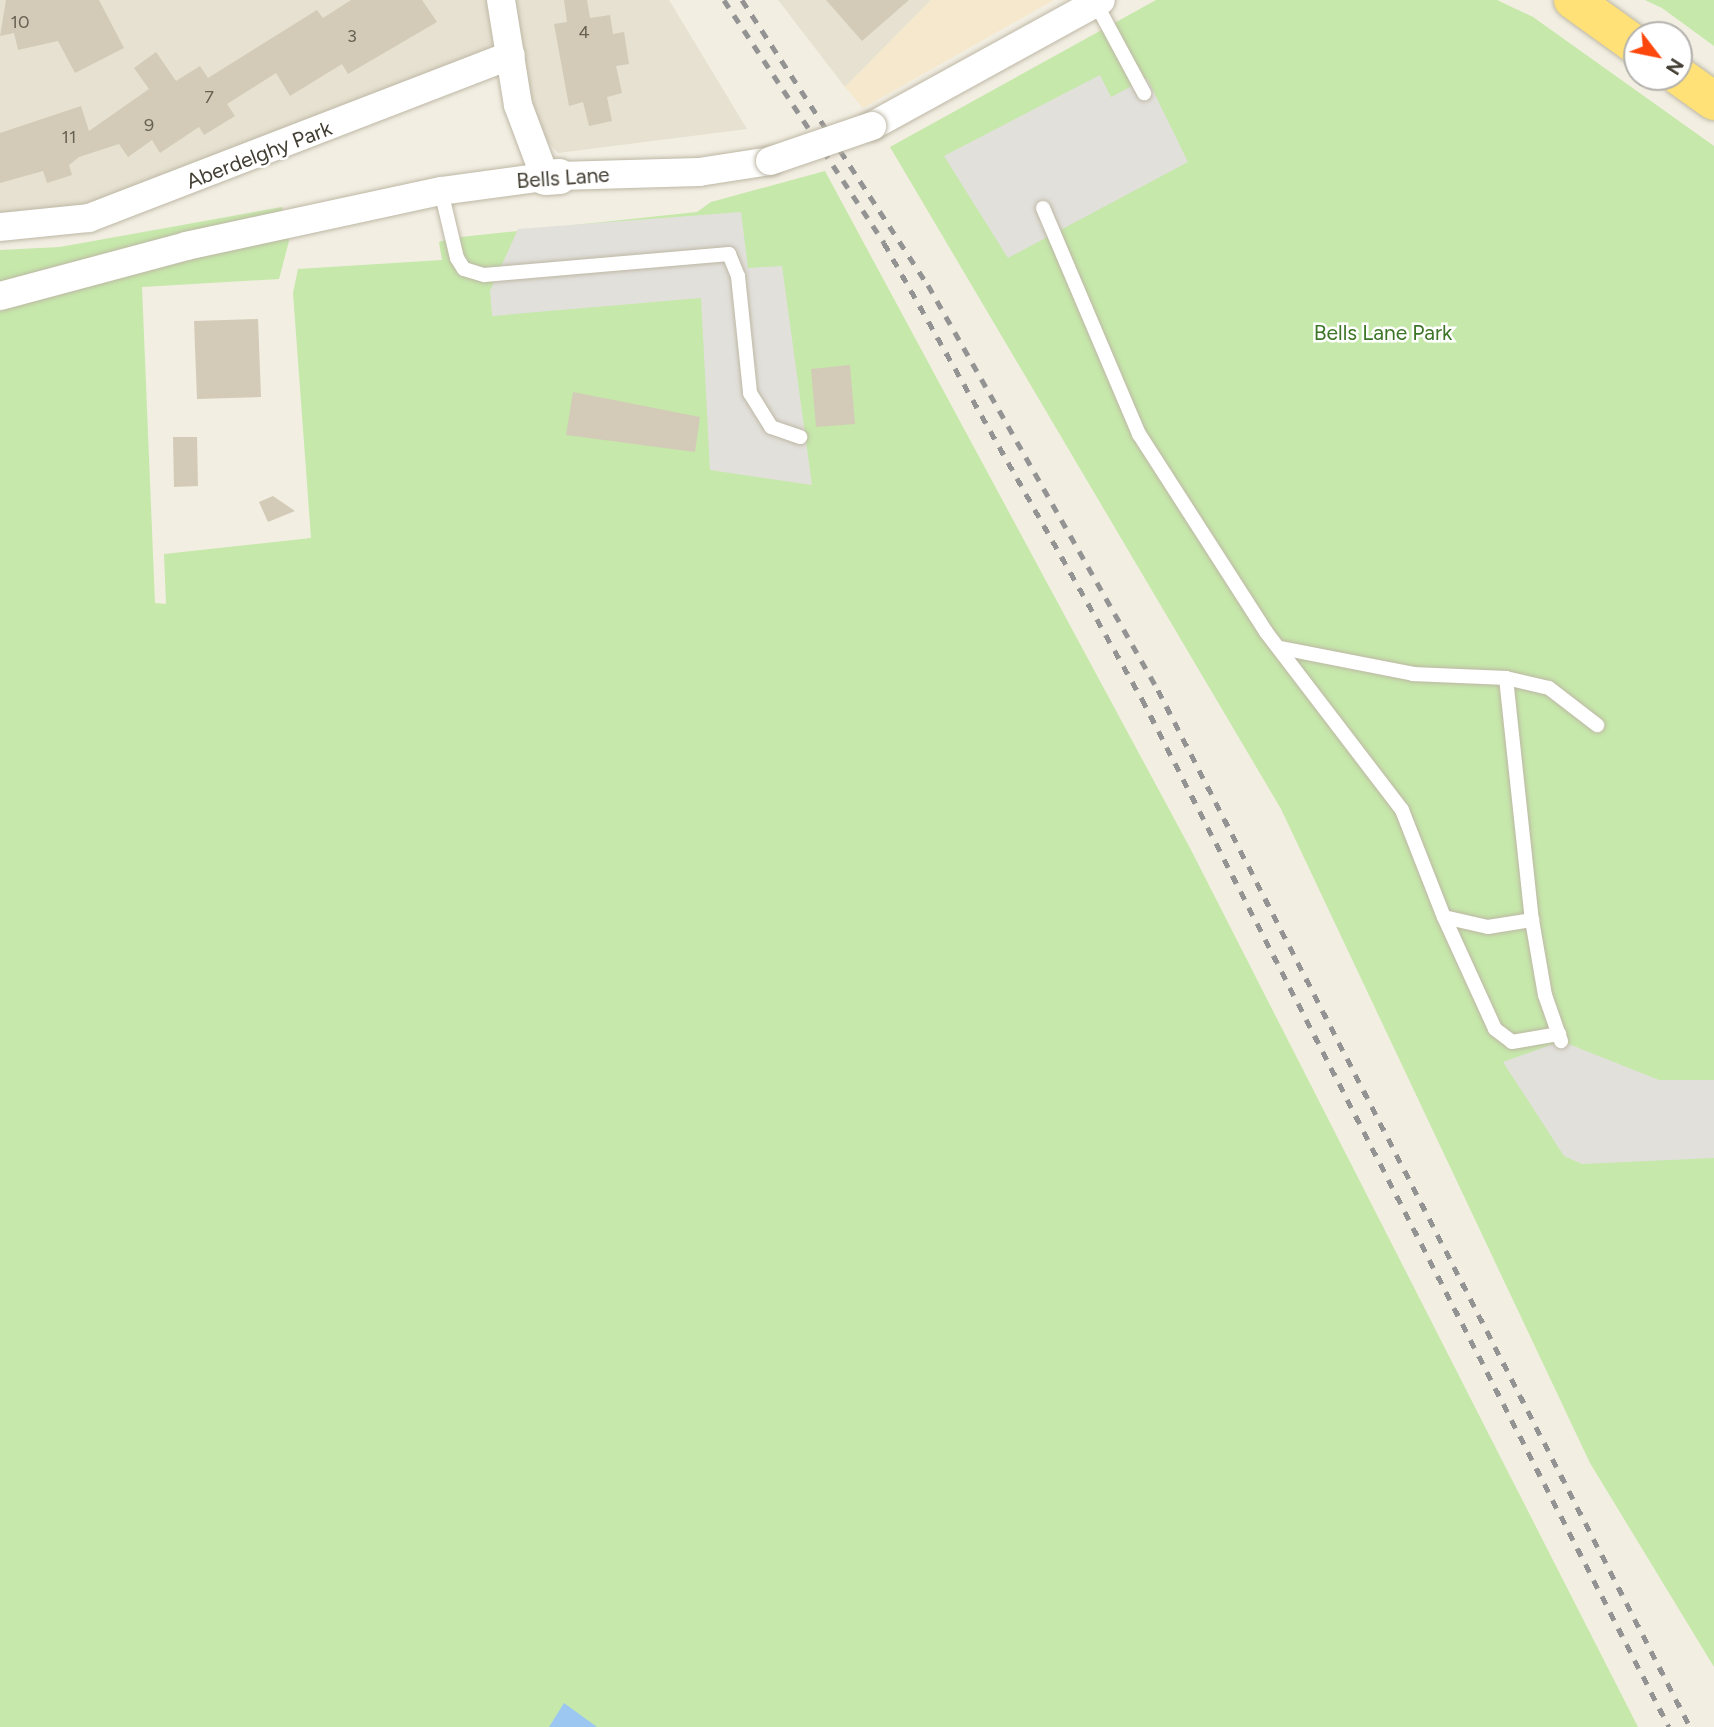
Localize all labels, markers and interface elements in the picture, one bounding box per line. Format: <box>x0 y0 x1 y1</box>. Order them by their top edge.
house number: 10 <box>11 11 29 33</box>
house number: 4 <box>578 21 590 43</box>
north arrow <box>1623 21 1693 91</box>
house number: 3 <box>347 25 357 47</box>
text: N <box>1661 54 1688 79</box>
house number: 7 <box>204 86 214 108</box>
house number: 9 <box>144 114 154 136</box>
street label: Aberdelghy Park <box>183 116 335 194</box>
house number: 11 <box>62 126 76 148</box>
street label: Bells Lane <box>516 162 610 194</box>
park label: Bells Lane Park <box>1314 320 1452 346</box>

